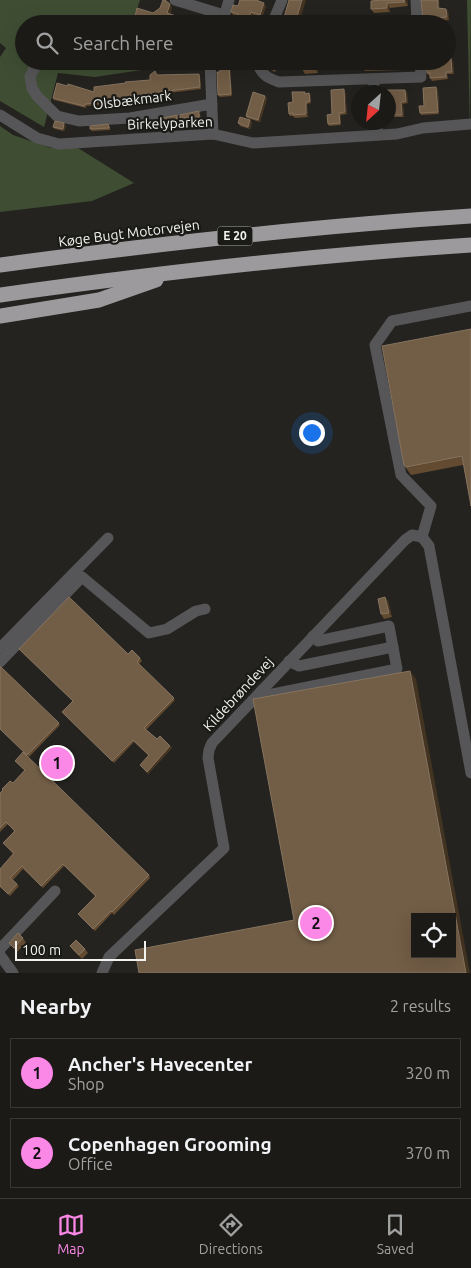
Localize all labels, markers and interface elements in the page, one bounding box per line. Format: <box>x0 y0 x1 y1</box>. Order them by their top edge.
search box <box>15 15 456 70</box>
icon: search <box>33 29 61 57</box>
text: Search here <box>73 32 173 54</box>
north arrow <box>351 85 396 130</box>
street label: Olsbækmark <box>92 87 172 113</box>
street label: Birkelyparken <box>127 114 213 132</box>
street label: Køge Bugt Motorvejen <box>57 216 201 250</box>
road number: E 20 <box>218 227 252 246</box>
your location <box>299 420 325 446</box>
street label: Kildebrøndevej <box>200 654 276 734</box>
pin: 1 <box>41 744 73 782</box>
pin: 2 <box>300 904 332 942</box>
map controls <box>411 913 456 958</box>
button: locate <box>411 913 456 958</box>
scale bar <box>15 938 146 961</box>
text: 100 m <box>22 942 61 958</box>
text: Nearby <box>20 994 91 1018</box>
text: 2 results <box>390 997 451 1015</box>
text: Ancher's Havecenter <box>68 1053 252 1075</box>
text: 1 <box>32 1064 42 1082</box>
text: 320 m <box>405 1064 450 1082</box>
text: Shop <box>68 1075 104 1093</box>
text: Copenhagen Grooming <box>68 1133 272 1155</box>
text: 2 <box>32 1144 42 1162</box>
text: 370 m <box>405 1144 450 1162</box>
text: Office <box>68 1155 113 1173</box>
tab: Map <box>57 1211 85 1257</box>
tab: Directions <box>199 1211 263 1257</box>
tab: Saved <box>377 1211 414 1257</box>

